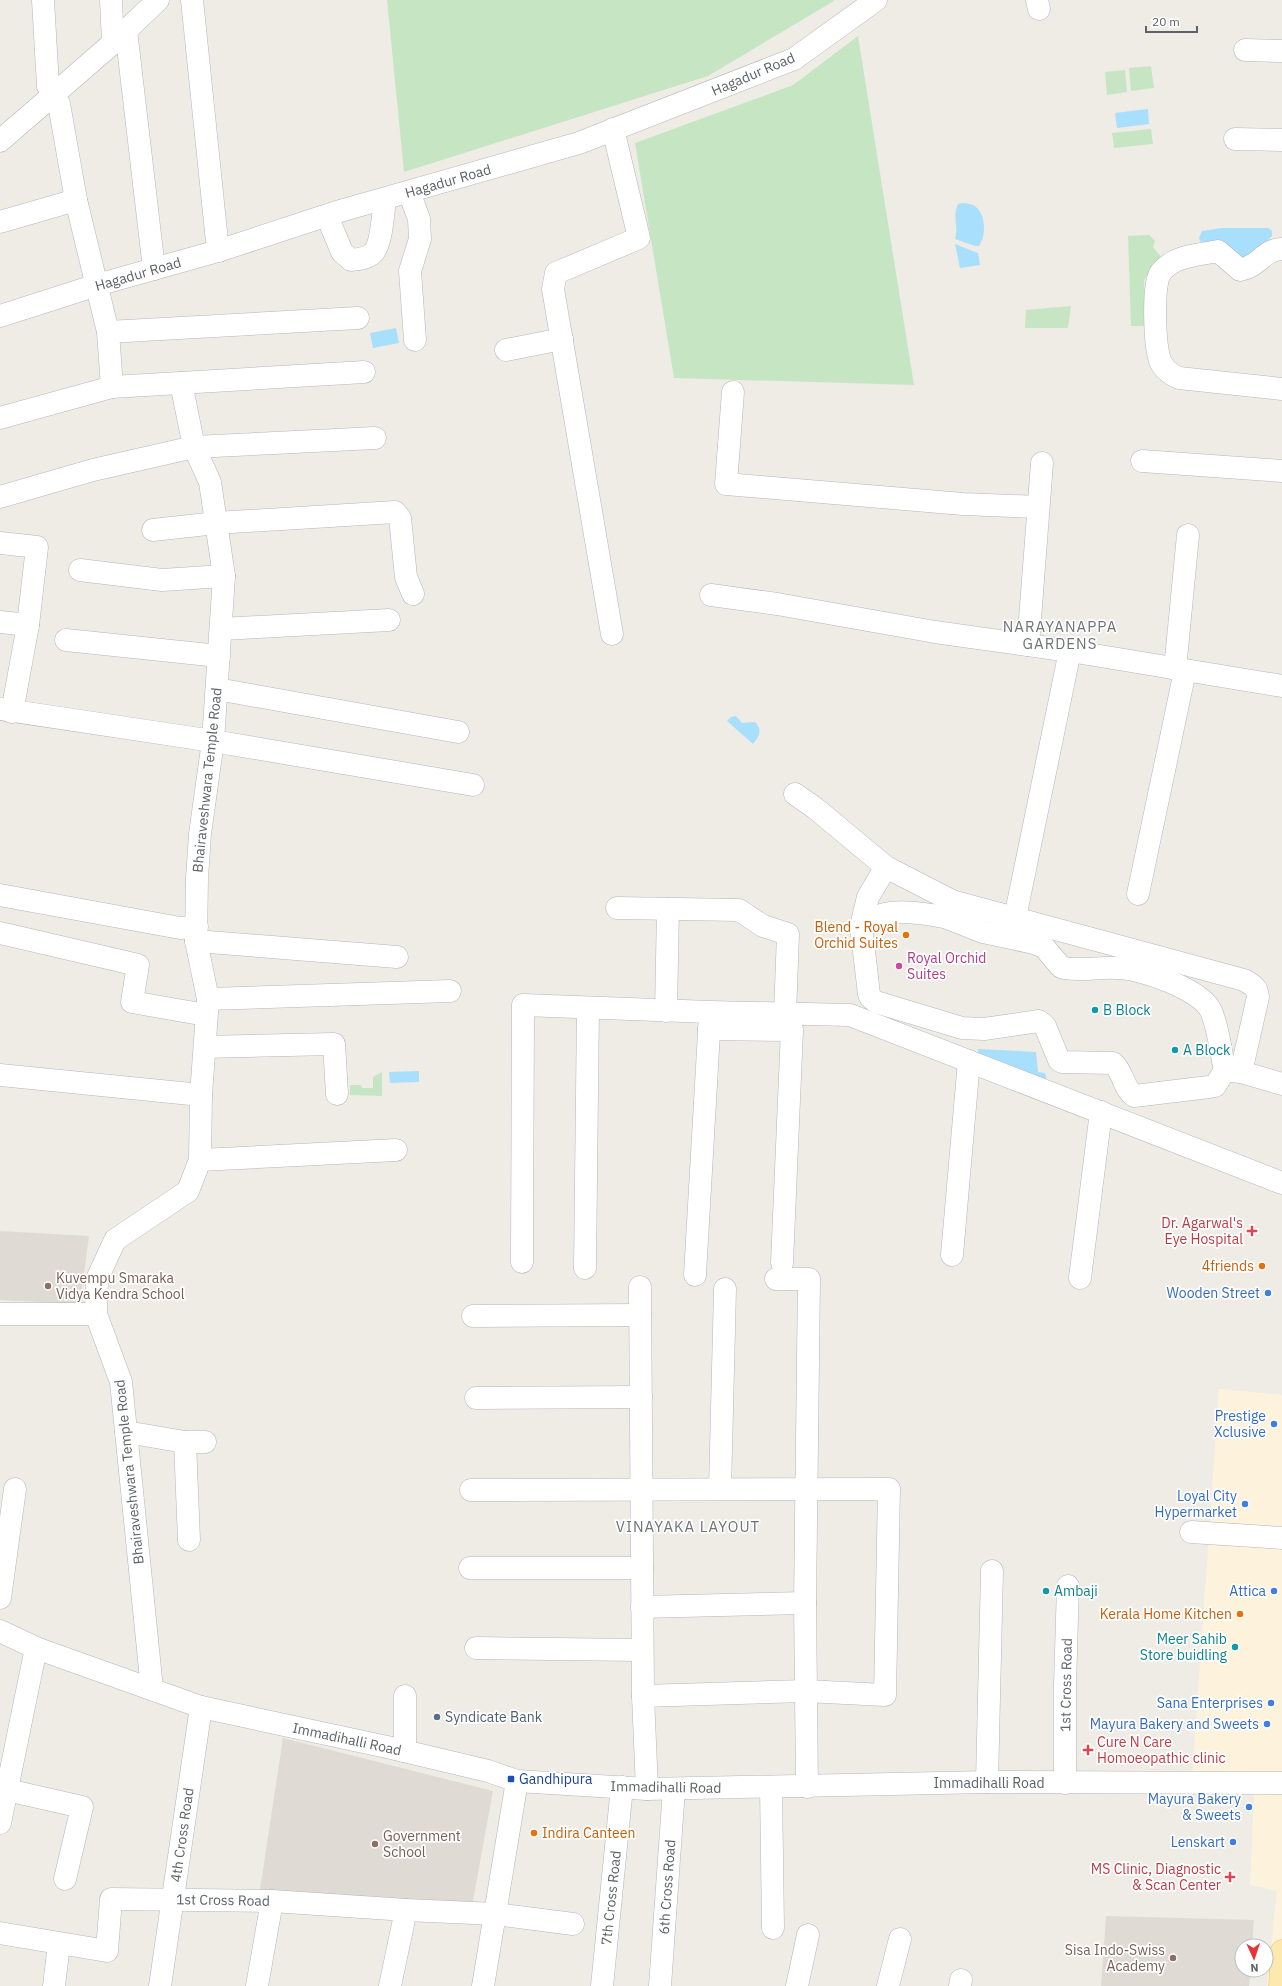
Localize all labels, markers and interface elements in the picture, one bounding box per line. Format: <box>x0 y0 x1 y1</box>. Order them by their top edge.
scale bar <box>1146 8 1197 34</box>
text: 20 m <box>1152 14 1180 29</box>
street label: Hagadur Road <box>709 48 797 100</box>
street label: Hagadur Road <box>403 160 493 202</box>
street label: Hagadur Road <box>93 253 183 295</box>
district label: NARAYANAPPA GARDENS <box>1003 617 1117 653</box>
street label: Bhairaveshwara Temple Road <box>188 687 226 873</box>
place label: Blend - Royal Orchid Suites <box>814 918 898 952</box>
marker: Blend - Royal Orchid Suites <box>901 930 911 940</box>
place label: Royal Orchid Suites <box>907 949 987 983</box>
marker: Royal Orchid Suites <box>894 961 904 971</box>
place label: B Block <box>1103 1001 1151 1019</box>
marker: B Block <box>1090 1005 1100 1015</box>
place label: A Block <box>1183 1041 1231 1059</box>
marker: A Block <box>1170 1045 1180 1055</box>
place label: Dr. Agarwal's Eye Hospital <box>1161 1214 1243 1248</box>
marker: Dr. Agarwal's Eye Hospital <box>1246 1225 1258 1237</box>
place label: 4friends <box>1202 1257 1254 1275</box>
marker: 4friends <box>1257 1261 1267 1271</box>
place label: Kuvempu Smaraka Vidya Kendra School <box>56 1269 185 1303</box>
marker: Kuvempu Smaraka Vidya Kendra School <box>43 1281 53 1291</box>
place label: Wooden Street <box>1167 1284 1260 1302</box>
marker: Wooden Street <box>1263 1288 1273 1298</box>
street label: Bhairaveshwara Temple Road <box>110 1379 148 1565</box>
place label: Prestige Xclusive <box>1214 1407 1266 1441</box>
marker: Prestige Xclusive <box>1269 1419 1279 1429</box>
place label: Loyal City Hypermarket <box>1155 1487 1237 1521</box>
marker: Loyal City Hypermarket <box>1240 1499 1250 1509</box>
district label: VINAYAKA LAYOUT <box>616 1517 760 1536</box>
place label: Ambaji <box>1054 1582 1098 1600</box>
place label: Attica <box>1229 1582 1267 1600</box>
marker: Ambaji <box>1041 1586 1051 1596</box>
marker: Attica <box>1269 1586 1279 1596</box>
place label: Kerala Home Kitchen <box>1100 1605 1232 1623</box>
marker: Kerala Home Kitchen <box>1235 1609 1245 1619</box>
place label: Meer Sahib Store buidling <box>1140 1630 1228 1664</box>
street label: 1st Cross Road <box>1056 1638 1076 1732</box>
marker: Meer Sahib Store buidling <box>1230 1642 1240 1652</box>
place label: Sana Enterprises <box>1157 1694 1263 1712</box>
marker: Sana Enterprises <box>1266 1698 1276 1708</box>
place label: Syndicate Bank <box>445 1708 543 1726</box>
marker: Syndicate Bank <box>432 1712 442 1722</box>
place label: Mayura Bakery and Sweets <box>1090 1715 1259 1733</box>
street label: Immadihalli Road <box>291 1719 403 1759</box>
marker: Mayura Bakery and Sweets <box>1262 1719 1272 1729</box>
place label: Cure N Care Homoeopathic clinic <box>1097 1733 1225 1767</box>
marker: Cure N Care Homoeopathic clinic <box>1082 1744 1094 1756</box>
place label: Gandhipura <box>519 1770 593 1788</box>
marker: Gandhipura <box>506 1774 516 1784</box>
street label: Immadihalli Road <box>933 1774 1045 1792</box>
street label: Immadihalli Road <box>610 1777 722 1797</box>
street label: 4th Cross Road <box>166 1787 198 1883</box>
place label: Mayura Bakery & Sweets <box>1148 1790 1241 1824</box>
marker: Mayura Bakery & Sweets <box>1244 1802 1254 1812</box>
place label: Indira Canteen <box>542 1824 635 1842</box>
place label: Government School <box>383 1827 461 1861</box>
marker: Indira Canteen <box>529 1828 539 1838</box>
place label: Lenskart <box>1171 1833 1225 1851</box>
marker: Lenskart <box>1228 1837 1238 1847</box>
marker: Government School <box>370 1839 380 1849</box>
street label: 6th Cross Road <box>655 1839 679 1935</box>
street label: 7th Cross Road <box>597 1850 625 1946</box>
place label: MS Clinic, Diagnostic & Scan Center <box>1091 1860 1221 1894</box>
marker: MS Clinic, Diagnostic & Scan Center <box>1224 1871 1236 1883</box>
street label: 1st Cross Road <box>176 1890 270 1910</box>
north arrow <box>1234 1938 1274 1978</box>
place label: Sisa Indo-Swiss Academy <box>1065 1941 1165 1975</box>
marker: Sisa Indo-Swiss Academy <box>1168 1953 1178 1963</box>
text: N <box>1250 1961 1259 1975</box>

